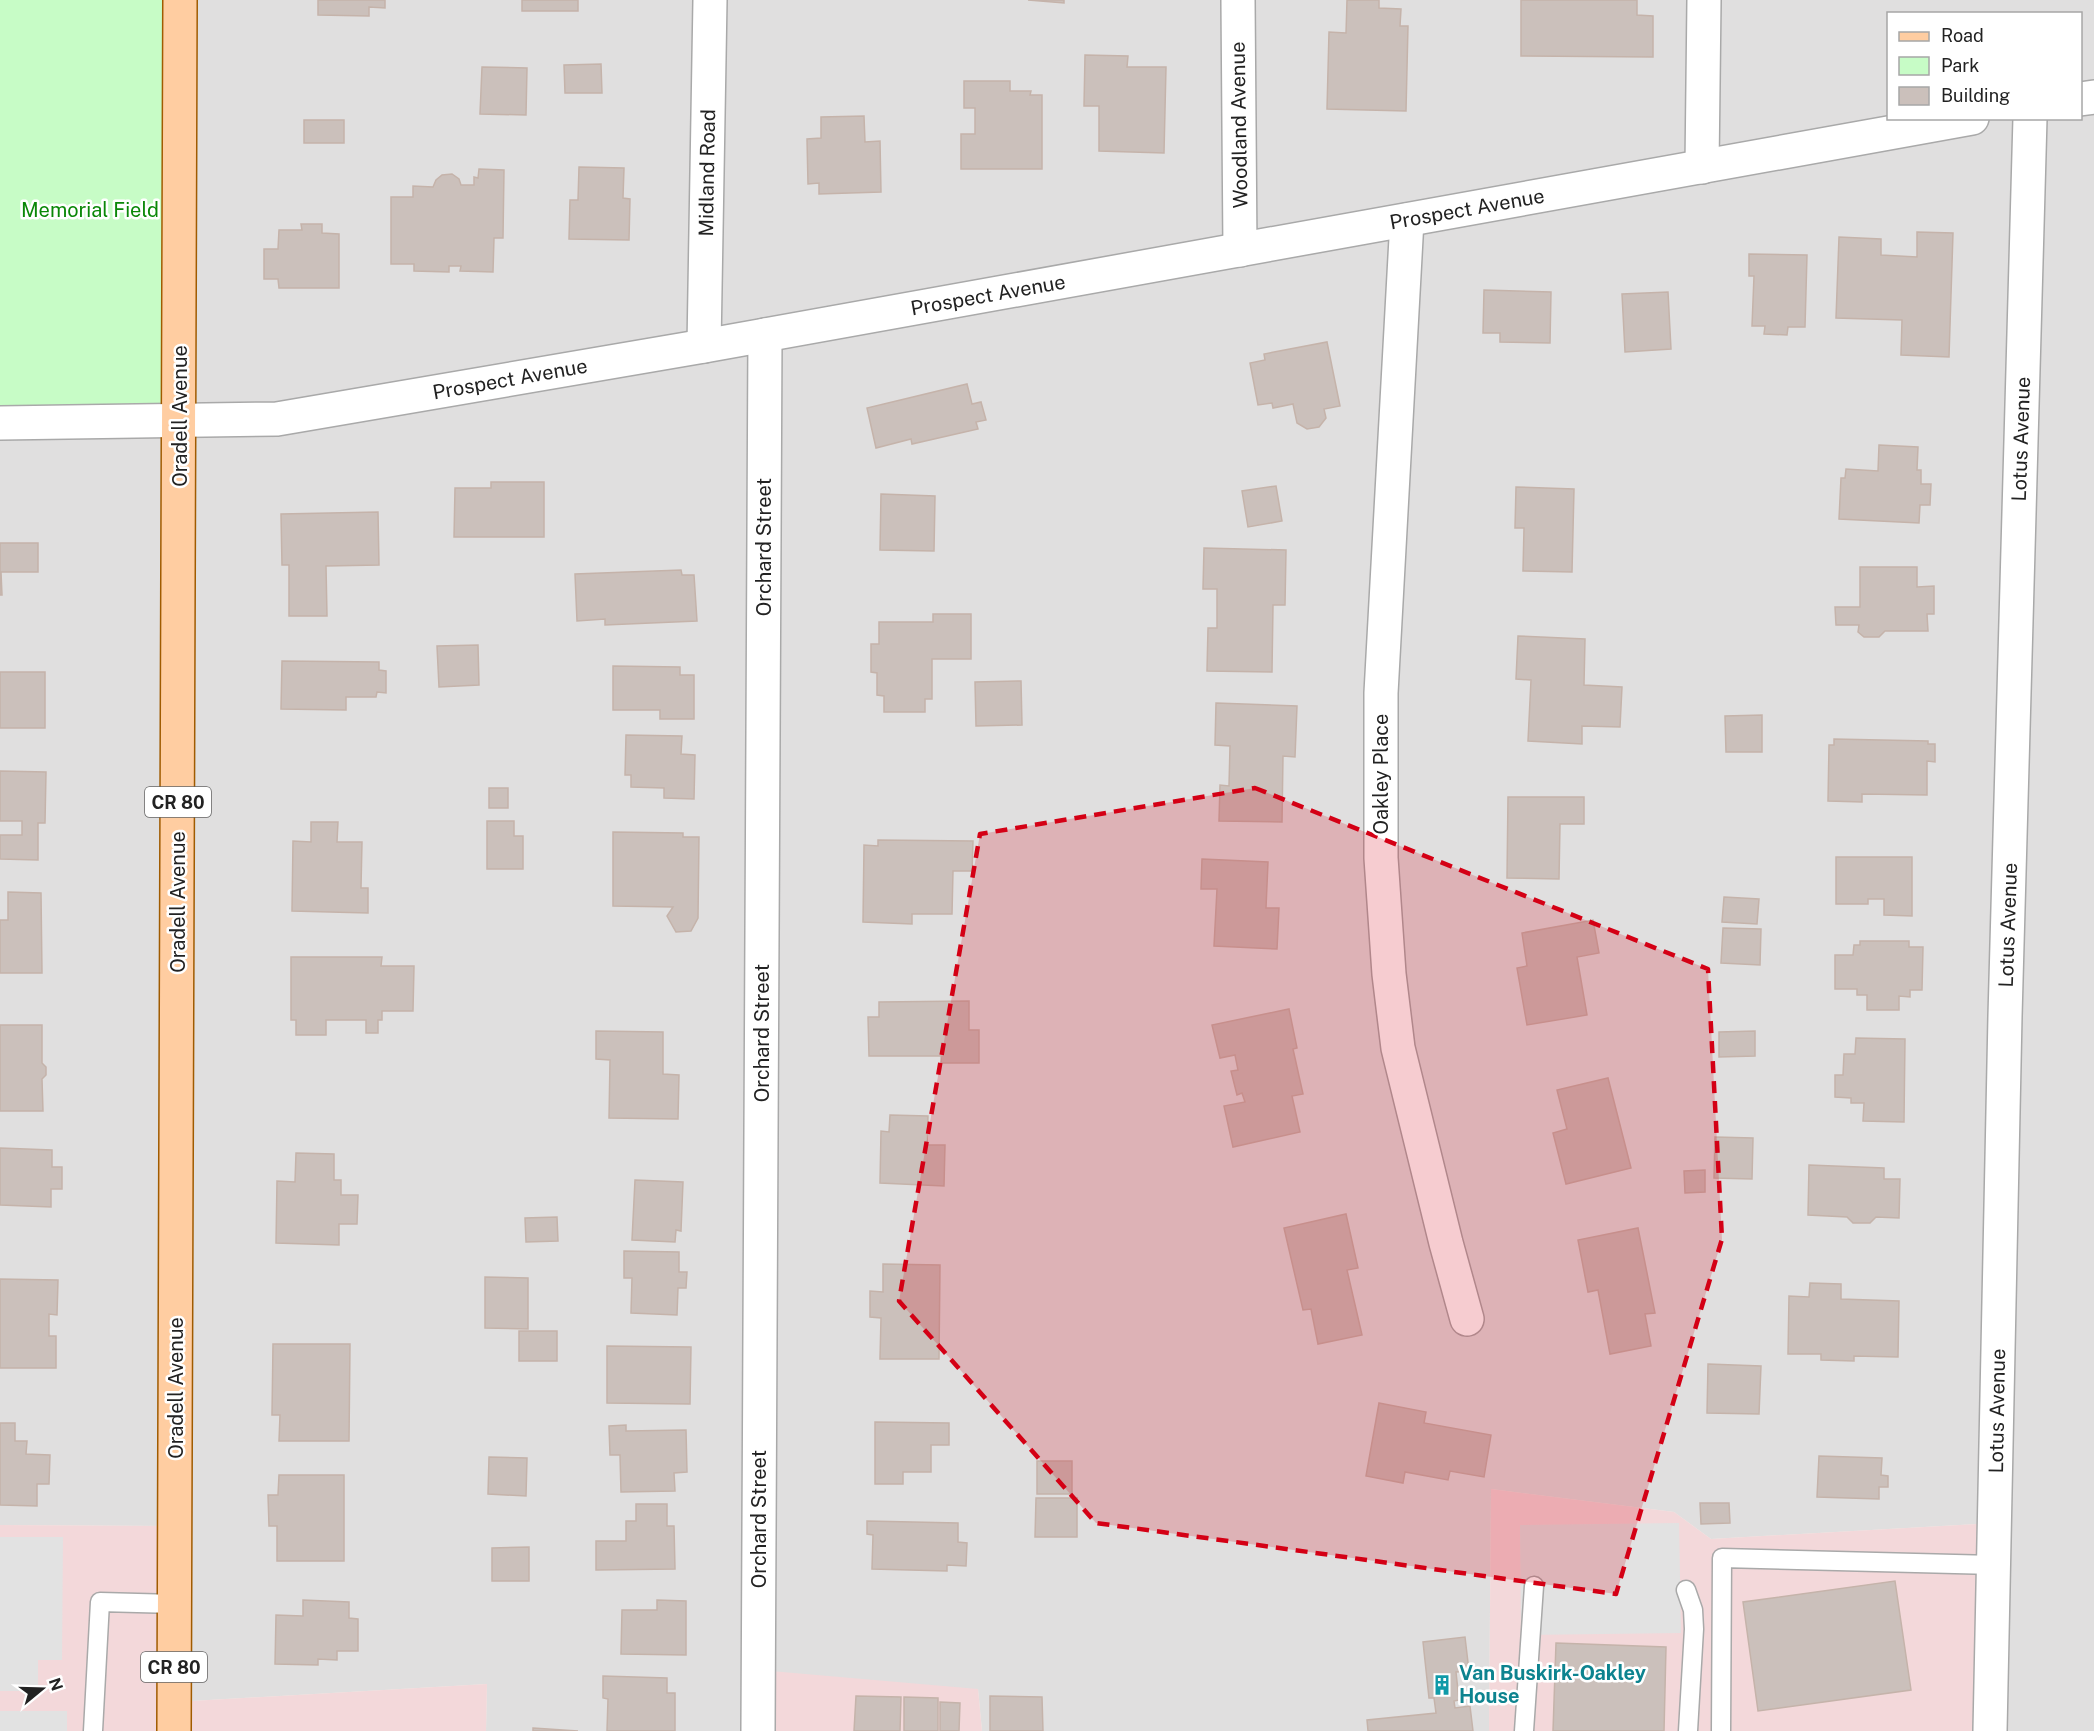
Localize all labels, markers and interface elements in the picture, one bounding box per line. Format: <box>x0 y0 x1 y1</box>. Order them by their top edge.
legend <box>1887 12 2082 120</box>
text: Road <box>1941 25 1984 46</box>
street label: Woodland Avenue <box>1226 41 1252 209</box>
text: Park <box>1941 55 1979 76</box>
text: Building <box>1941 85 2010 106</box>
street label: Midland Road <box>694 109 720 237</box>
street label: Prospect Avenue <box>1388 184 1546 234</box>
park label: Memorial Field <box>21 198 159 222</box>
street label: Prospect Avenue <box>909 270 1067 320</box>
street label: Oradell Avenue <box>168 345 192 487</box>
street label: Prospect Avenue <box>431 354 589 404</box>
street label: Lotus Avenue <box>2007 376 2035 502</box>
street label: Orchard Street <box>752 478 776 616</box>
street label: Oakley Place <box>1369 714 1393 834</box>
road number: CR 80 <box>145 787 211 817</box>
street label: Oradell Avenue <box>166 831 190 973</box>
street label: Lotus Avenue <box>1994 862 2022 988</box>
street label: Orchard Street <box>750 964 774 1102</box>
street label: Oradell Avenue <box>164 1317 188 1459</box>
street label: Lotus Avenue <box>1984 1348 2010 1474</box>
street label: Orchard Street <box>747 1450 771 1588</box>
road number: CR 80 <box>141 1652 207 1682</box>
north arrow <box>12 1659 72 1719</box>
place label: Van Buskirk-Oakley House <box>1459 1661 1646 1708</box>
building icon: Van Buskirk-Oakley House <box>1430 1673 1454 1697</box>
text: N <box>45 1675 67 1693</box>

